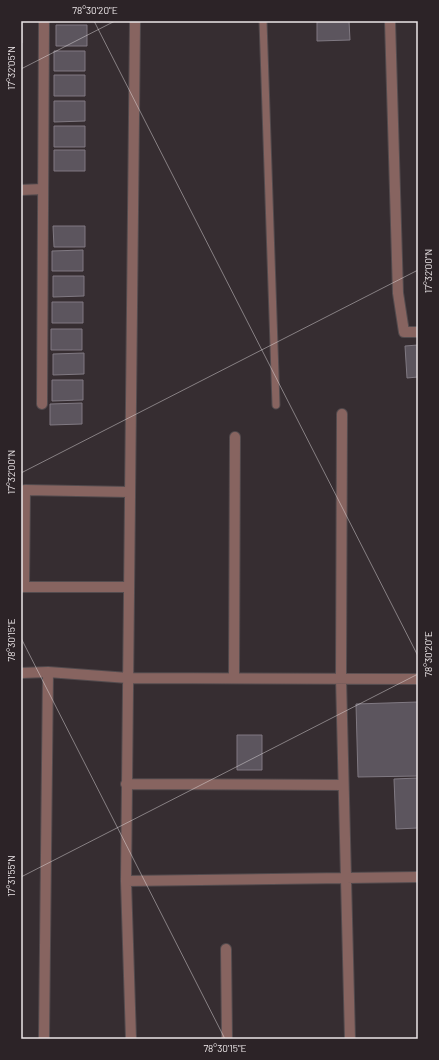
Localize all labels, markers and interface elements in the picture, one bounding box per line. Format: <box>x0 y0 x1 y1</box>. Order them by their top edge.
text: 78°30'20"E <box>72 4 118 16</box>
text: 17°32'05"N <box>5 46 17 90</box>
text: 17°32'00"N <box>422 249 434 293</box>
text: 17°32'00"N <box>5 450 17 494</box>
text: 78°30'15"E <box>5 618 17 662</box>
text: 78°30'20"E <box>422 631 434 677</box>
text: 17°31'55"N <box>5 855 17 897</box>
text: 78°30'15"E <box>203 1042 247 1054</box>

